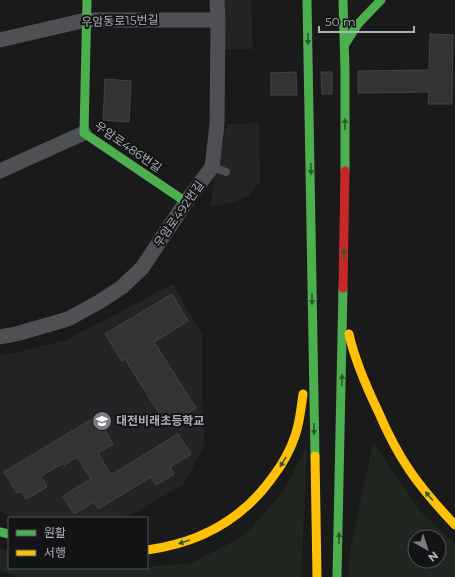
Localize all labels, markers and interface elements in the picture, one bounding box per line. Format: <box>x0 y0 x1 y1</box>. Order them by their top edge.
scale bar <box>319 8 414 34</box>
street label: 우암동로15번길 <box>81 12 159 29</box>
text: 50 m <box>325 14 356 29</box>
one-way arrow <box>305 33 311 46</box>
one-way arrow <box>342 117 348 130</box>
street label: 우암로486번길 <box>92 118 165 175</box>
one-way arrow <box>308 163 314 176</box>
street label: 우암로492번길 <box>150 178 207 250</box>
one-way arrow <box>341 247 347 260</box>
one-way arrow <box>309 293 315 306</box>
one-way arrow <box>339 373 345 386</box>
school or university icon: 대전비래초등학교 <box>91 410 113 432</box>
place label: 대전비래초등학교 <box>116 413 204 428</box>
one-way arrow <box>311 423 317 436</box>
one-way arrow <box>279 456 286 468</box>
one-way arrow <box>424 491 433 502</box>
legend <box>8 517 148 569</box>
text: 원활 <box>44 525 66 540</box>
north arrow <box>407 529 447 569</box>
one-way arrow <box>335 532 342 544</box>
one-way arrow <box>178 539 190 545</box>
text: 서행 <box>44 545 66 560</box>
text: N <box>425 549 441 565</box>

